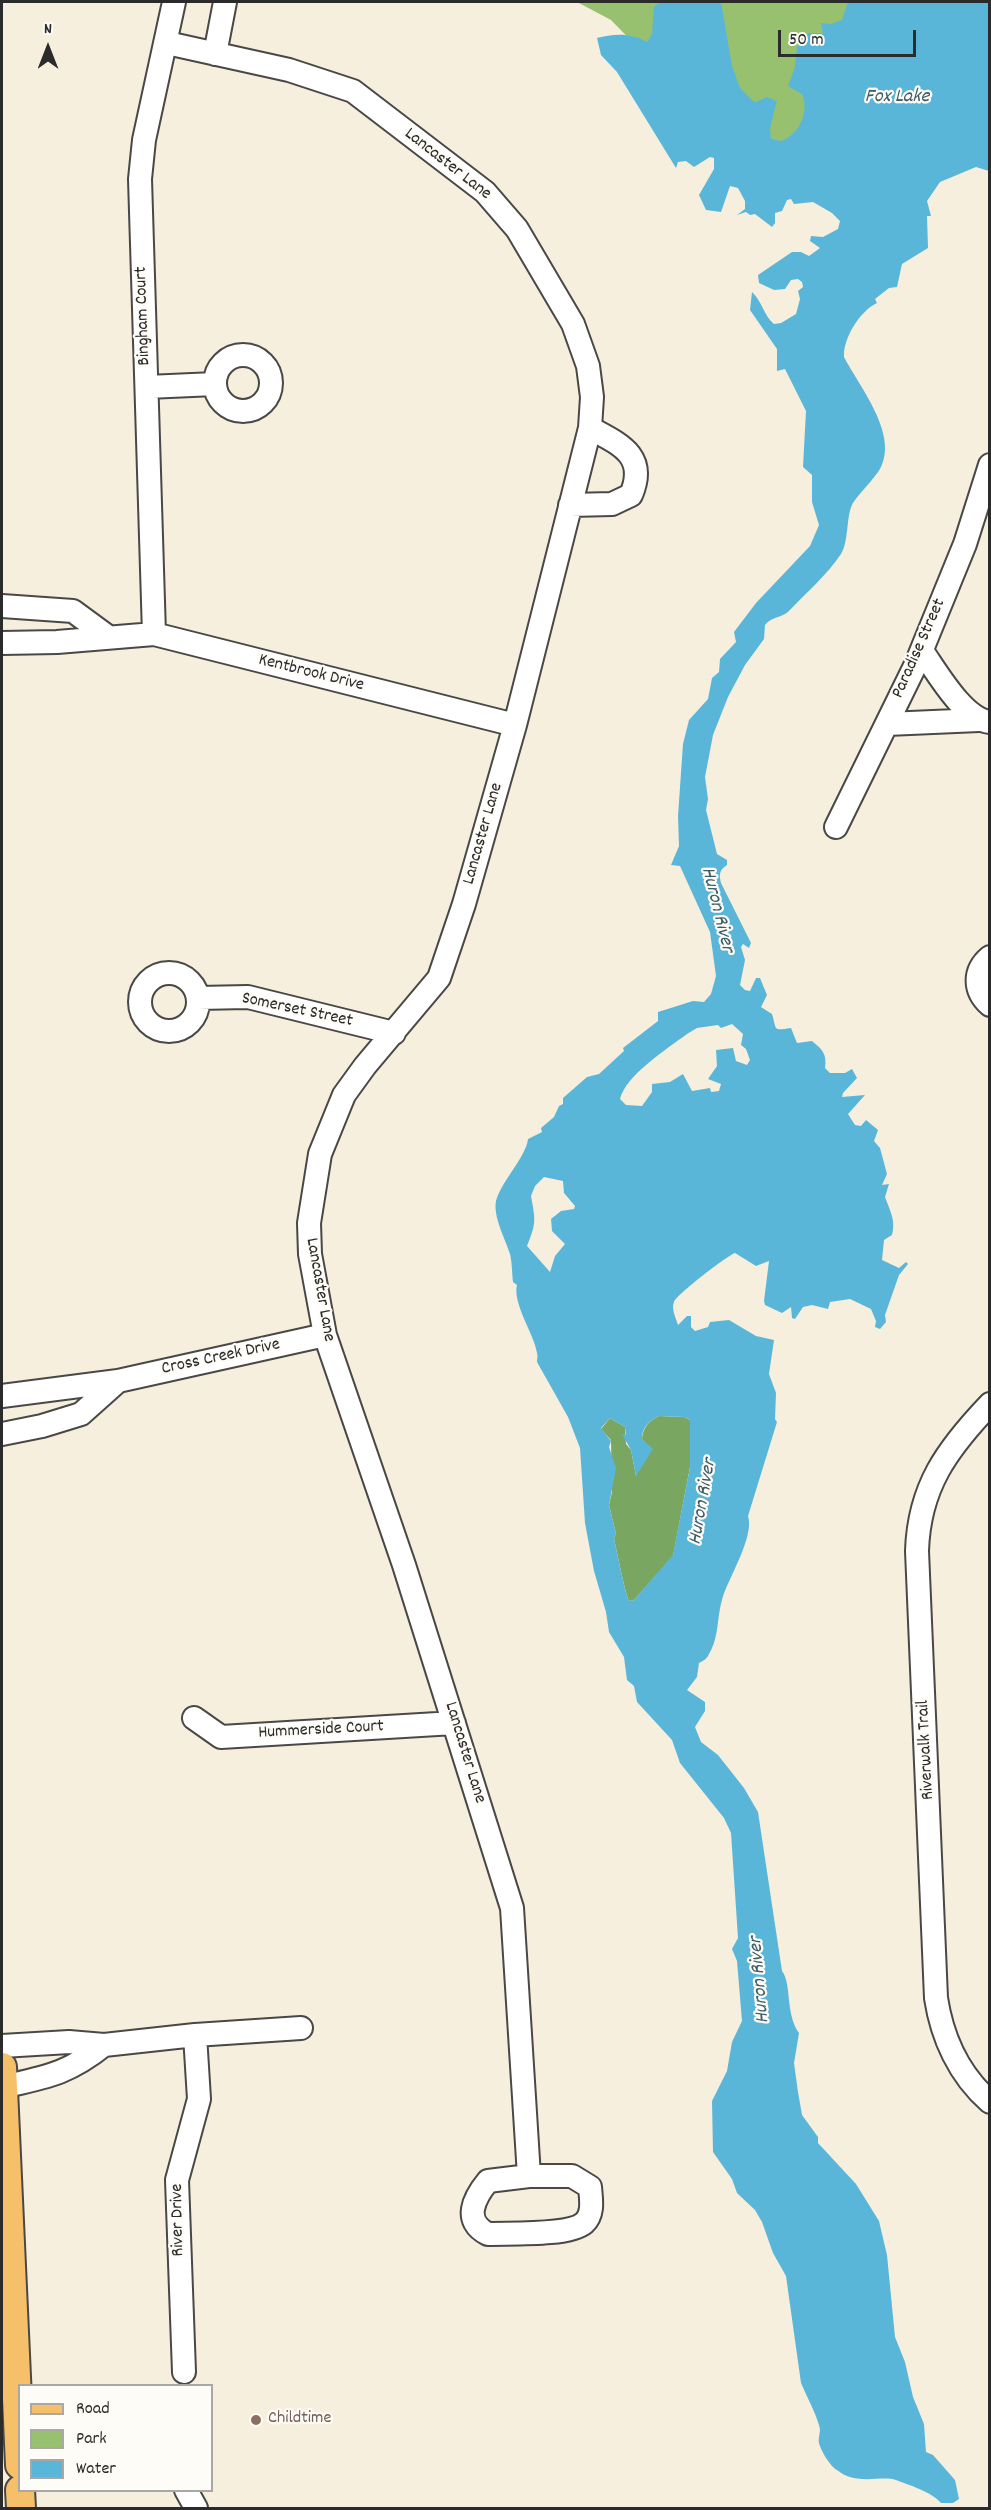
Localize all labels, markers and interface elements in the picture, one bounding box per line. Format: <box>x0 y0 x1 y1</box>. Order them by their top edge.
north arrow <box>18 18 78 78</box>
text: N <box>44 18 52 41</box>
scale bar <box>781 18 919 56</box>
text: 50 m <box>789 28 824 53</box>
water label: Fox Lake <box>865 86 929 110</box>
street label: Lancaster Lane <box>399 124 495 206</box>
street label: Bingham Court <box>131 266 157 366</box>
street label: Paradise Street <box>888 596 952 702</box>
street label: Kentbrook Drive <box>256 650 366 698</box>
street label: Lancaster Lane <box>459 781 509 887</box>
water label: Huron River <box>694 865 738 955</box>
street label: Somerset Street <box>240 989 354 1033</box>
street label: Lancaster Lane <box>299 1237 339 1343</box>
street label: Cross Creek Drive <box>160 1335 282 1381</box>
water label: Huron River <box>685 1457 723 1547</box>
street label: Lancaster Lane <box>438 1700 490 1806</box>
street label: Riverwalk Trail <box>914 1700 940 1800</box>
street label: Hummerside Court <box>258 1717 384 1745</box>
water label: Huron River <box>745 1936 777 2024</box>
street label: River Drive <box>168 2183 190 2257</box>
legend <box>18 2384 213 2492</box>
text: Road <box>76 2397 110 2422</box>
place label: Childtime <box>268 2409 331 2431</box>
marker: Childtime <box>249 2413 263 2427</box>
text: Park <box>76 2427 107 2452</box>
text: Water <box>76 2457 116 2482</box>

